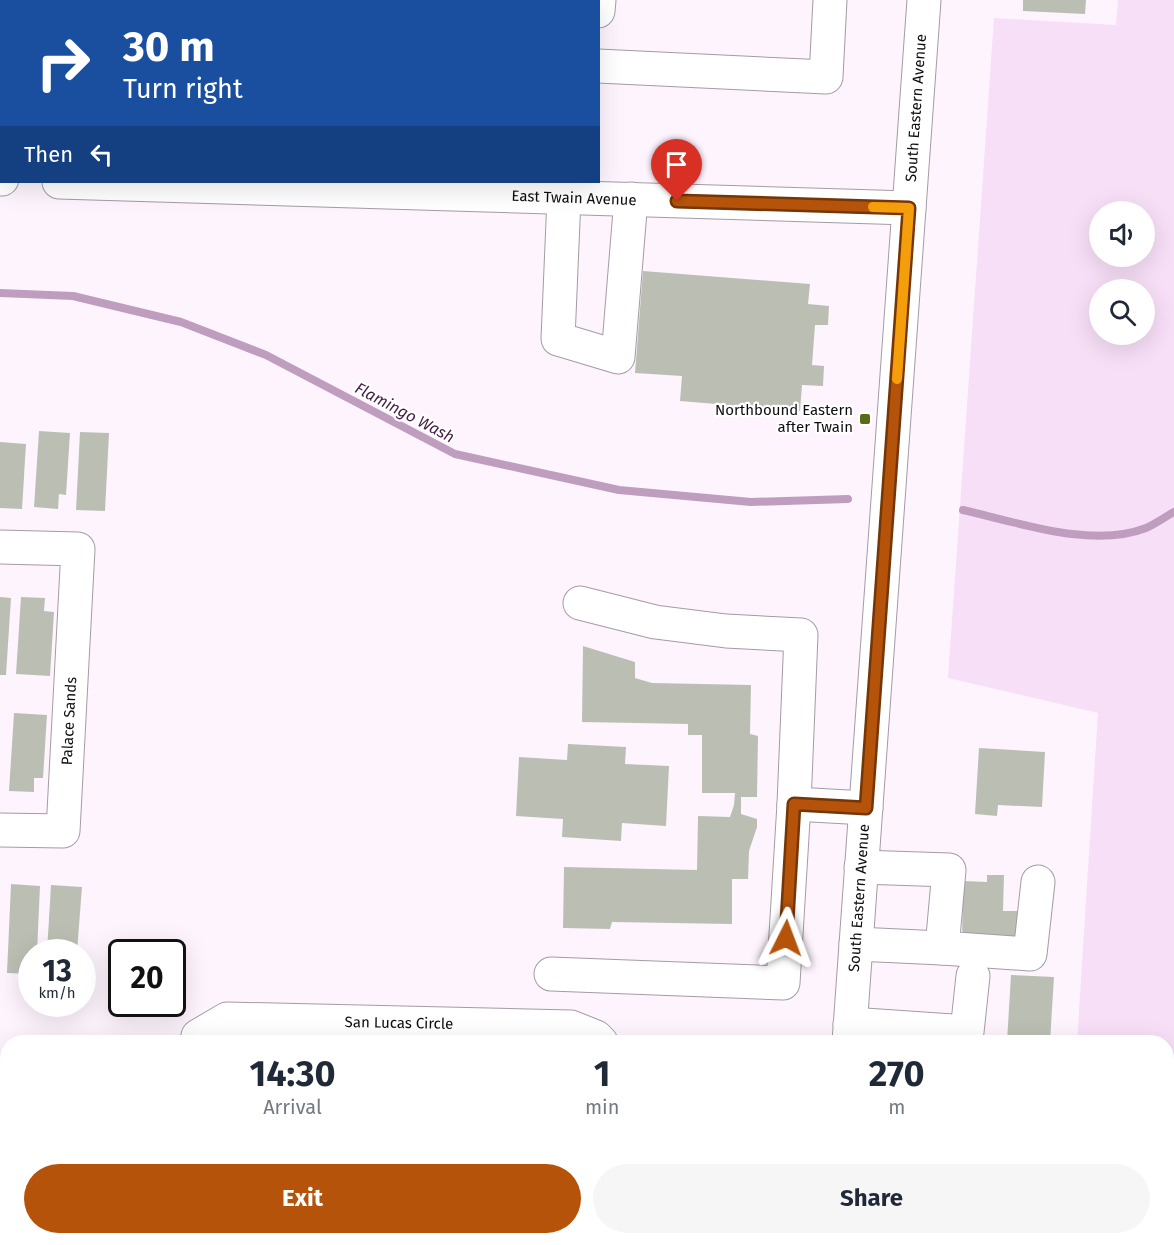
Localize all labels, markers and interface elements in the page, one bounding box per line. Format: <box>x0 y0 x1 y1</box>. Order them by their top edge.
text: 30 m <box>123 22 215 72</box>
icon: right <box>24 24 102 102</box>
street label: South Eastern Avenue <box>902 33 930 183</box>
text: Turn right <box>123 73 243 105</box>
icon: left <box>85 138 118 171</box>
pin <box>651 139 702 201</box>
text: Then <box>24 141 73 168</box>
icon: arrive <box>660 148 693 181</box>
street label: East Twain Avenue <box>511 187 637 209</box>
map controls <box>1089 201 1155 345</box>
button: sound <box>1089 201 1155 267</box>
button: search <box>1089 279 1155 345</box>
water label: Flamingo Wash <box>352 378 458 447</box>
place label: Northbound Eastern after Twain <box>715 401 853 436</box>
marker: Northbound Eastern after Twain <box>858 412 872 426</box>
street label: Palace Sands <box>58 676 80 766</box>
street label: South Eastern Avenue <box>845 823 873 973</box>
position arrow <box>754 906 818 970</box>
speed limit sign: 20 <box>108 939 186 1017</box>
text: 13 <box>42 953 72 989</box>
text: km/h <box>38 984 76 1002</box>
street label: San Lucas Circle <box>344 1013 454 1033</box>
text: 14:30 <box>249 1052 335 1096</box>
text: 1 <box>594 1052 611 1096</box>
text: 270 <box>869 1052 925 1096</box>
text: Arrival <box>263 1095 322 1119</box>
text: min <box>585 1095 619 1119</box>
text: m <box>888 1095 905 1119</box>
button: Exit <box>24 1164 581 1233</box>
button: Share <box>593 1164 1150 1233</box>

